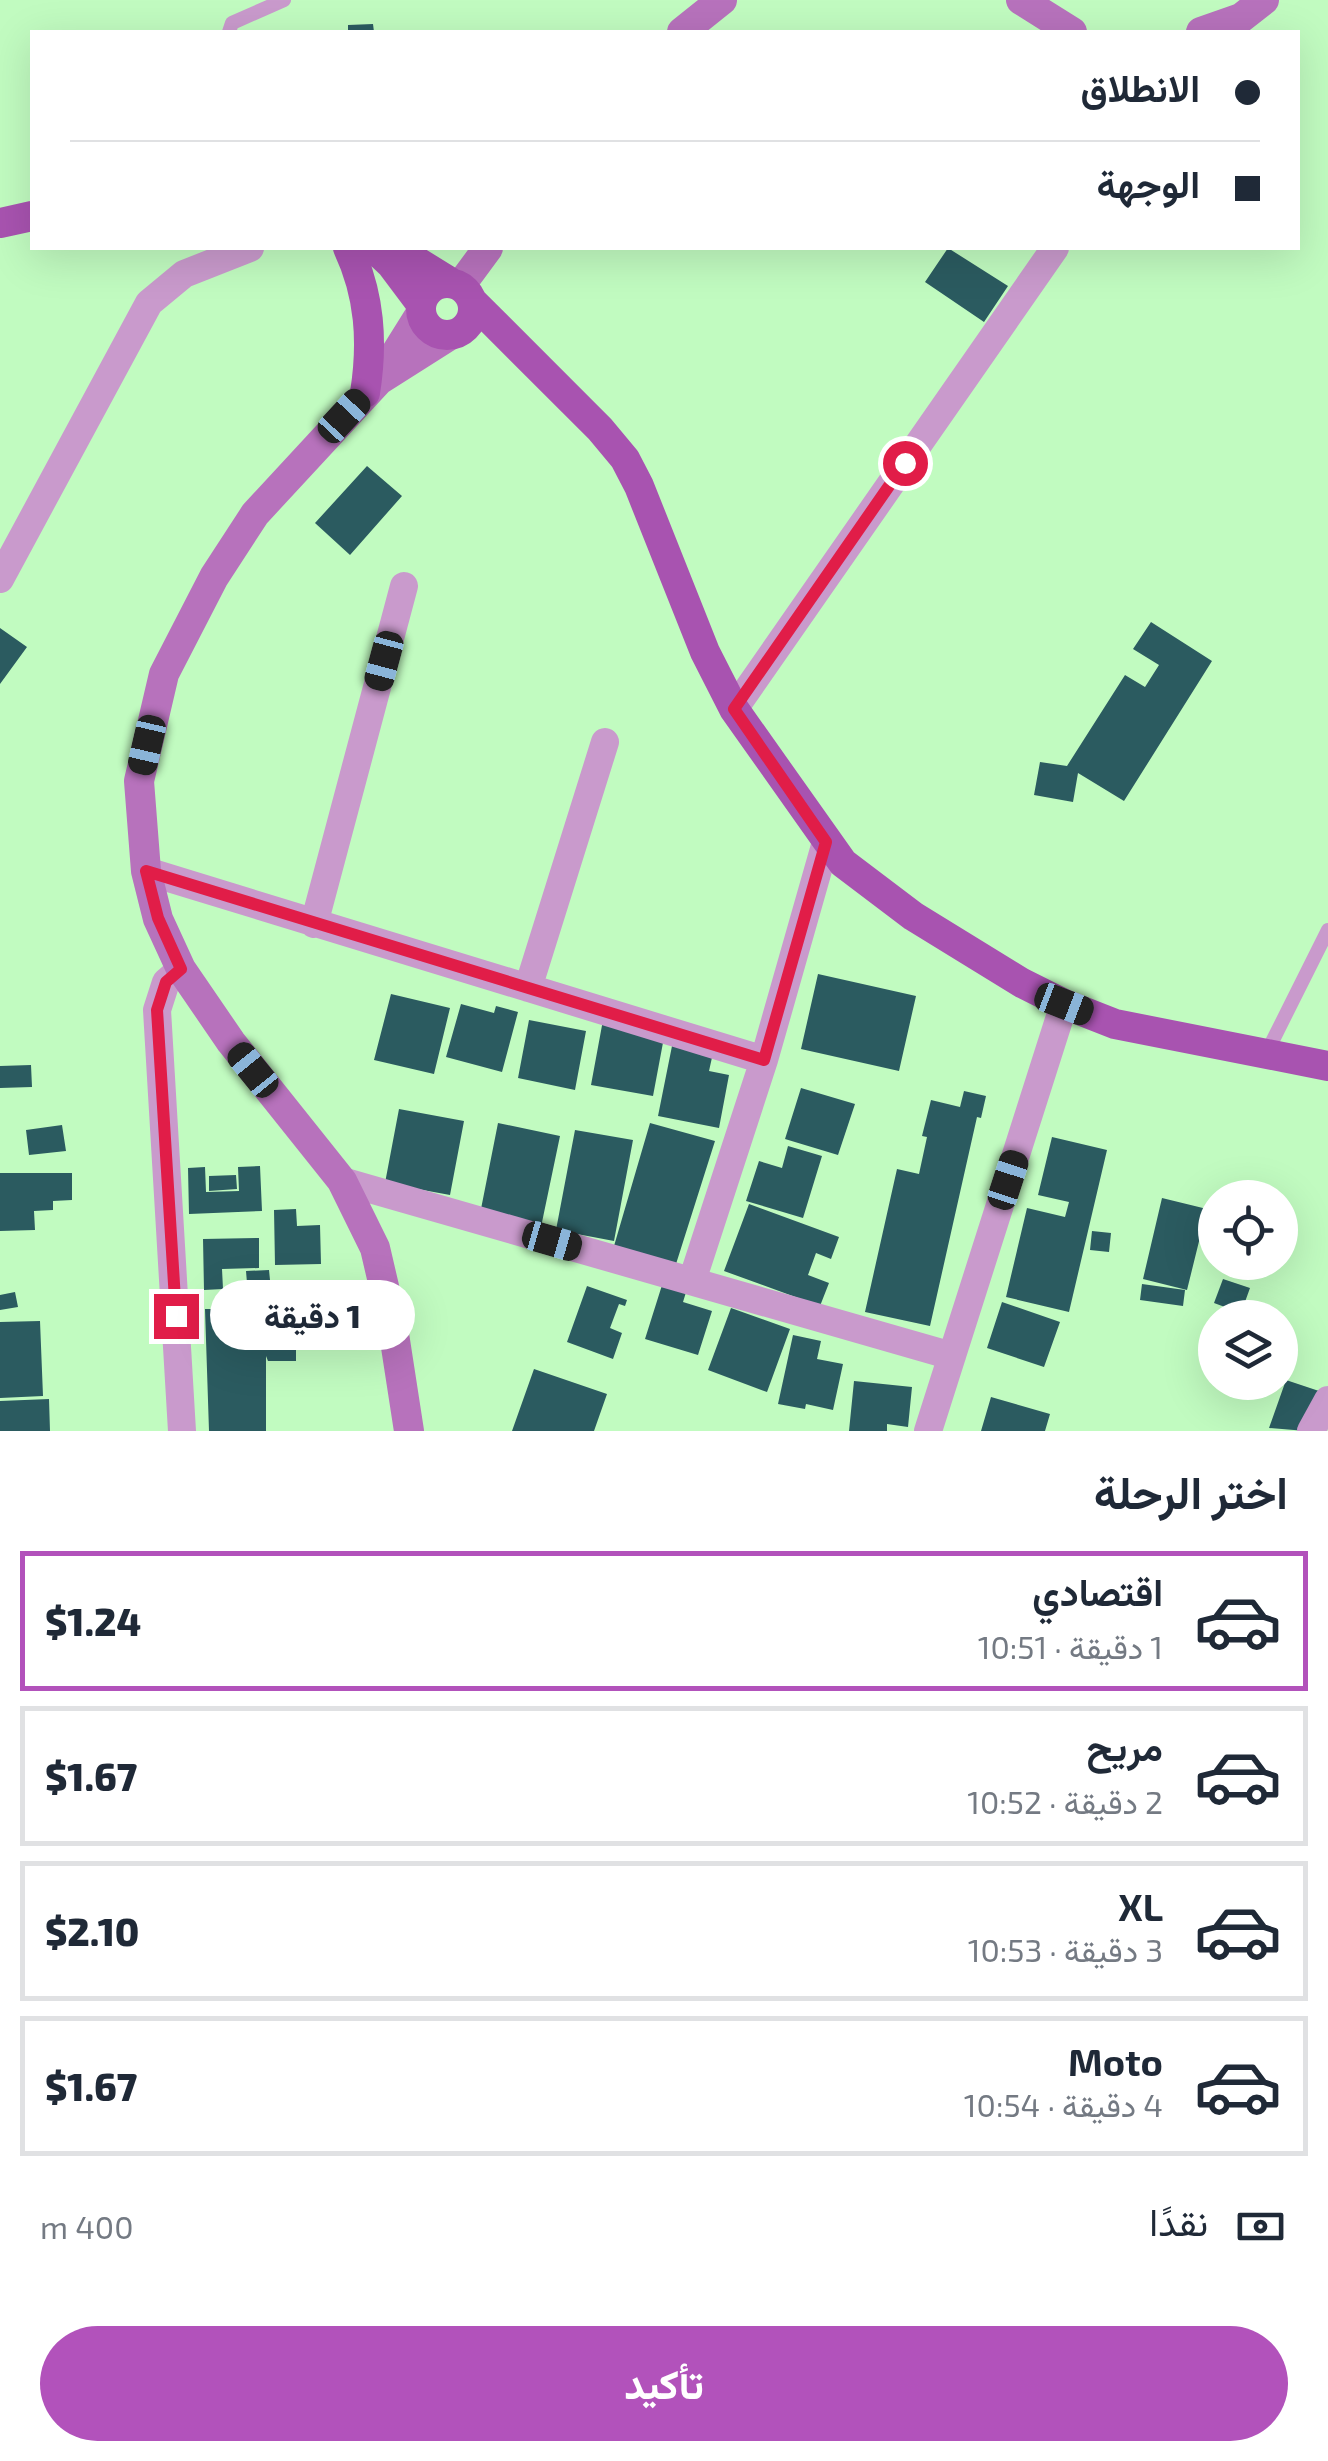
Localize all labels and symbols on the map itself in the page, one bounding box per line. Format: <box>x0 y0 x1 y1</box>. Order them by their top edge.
car <box>313 384 375 448</box>
route start <box>883 441 928 486</box>
car <box>362 628 406 694</box>
car <box>126 712 168 778</box>
car <box>1031 979 1097 1029</box>
car <box>222 1037 284 1103</box>
car <box>984 1147 1032 1213</box>
car <box>519 1218 585 1264</box>
callout: 1 دقيقة <box>211 1281 416 1351</box>
route end <box>154 1294 199 1339</box>

